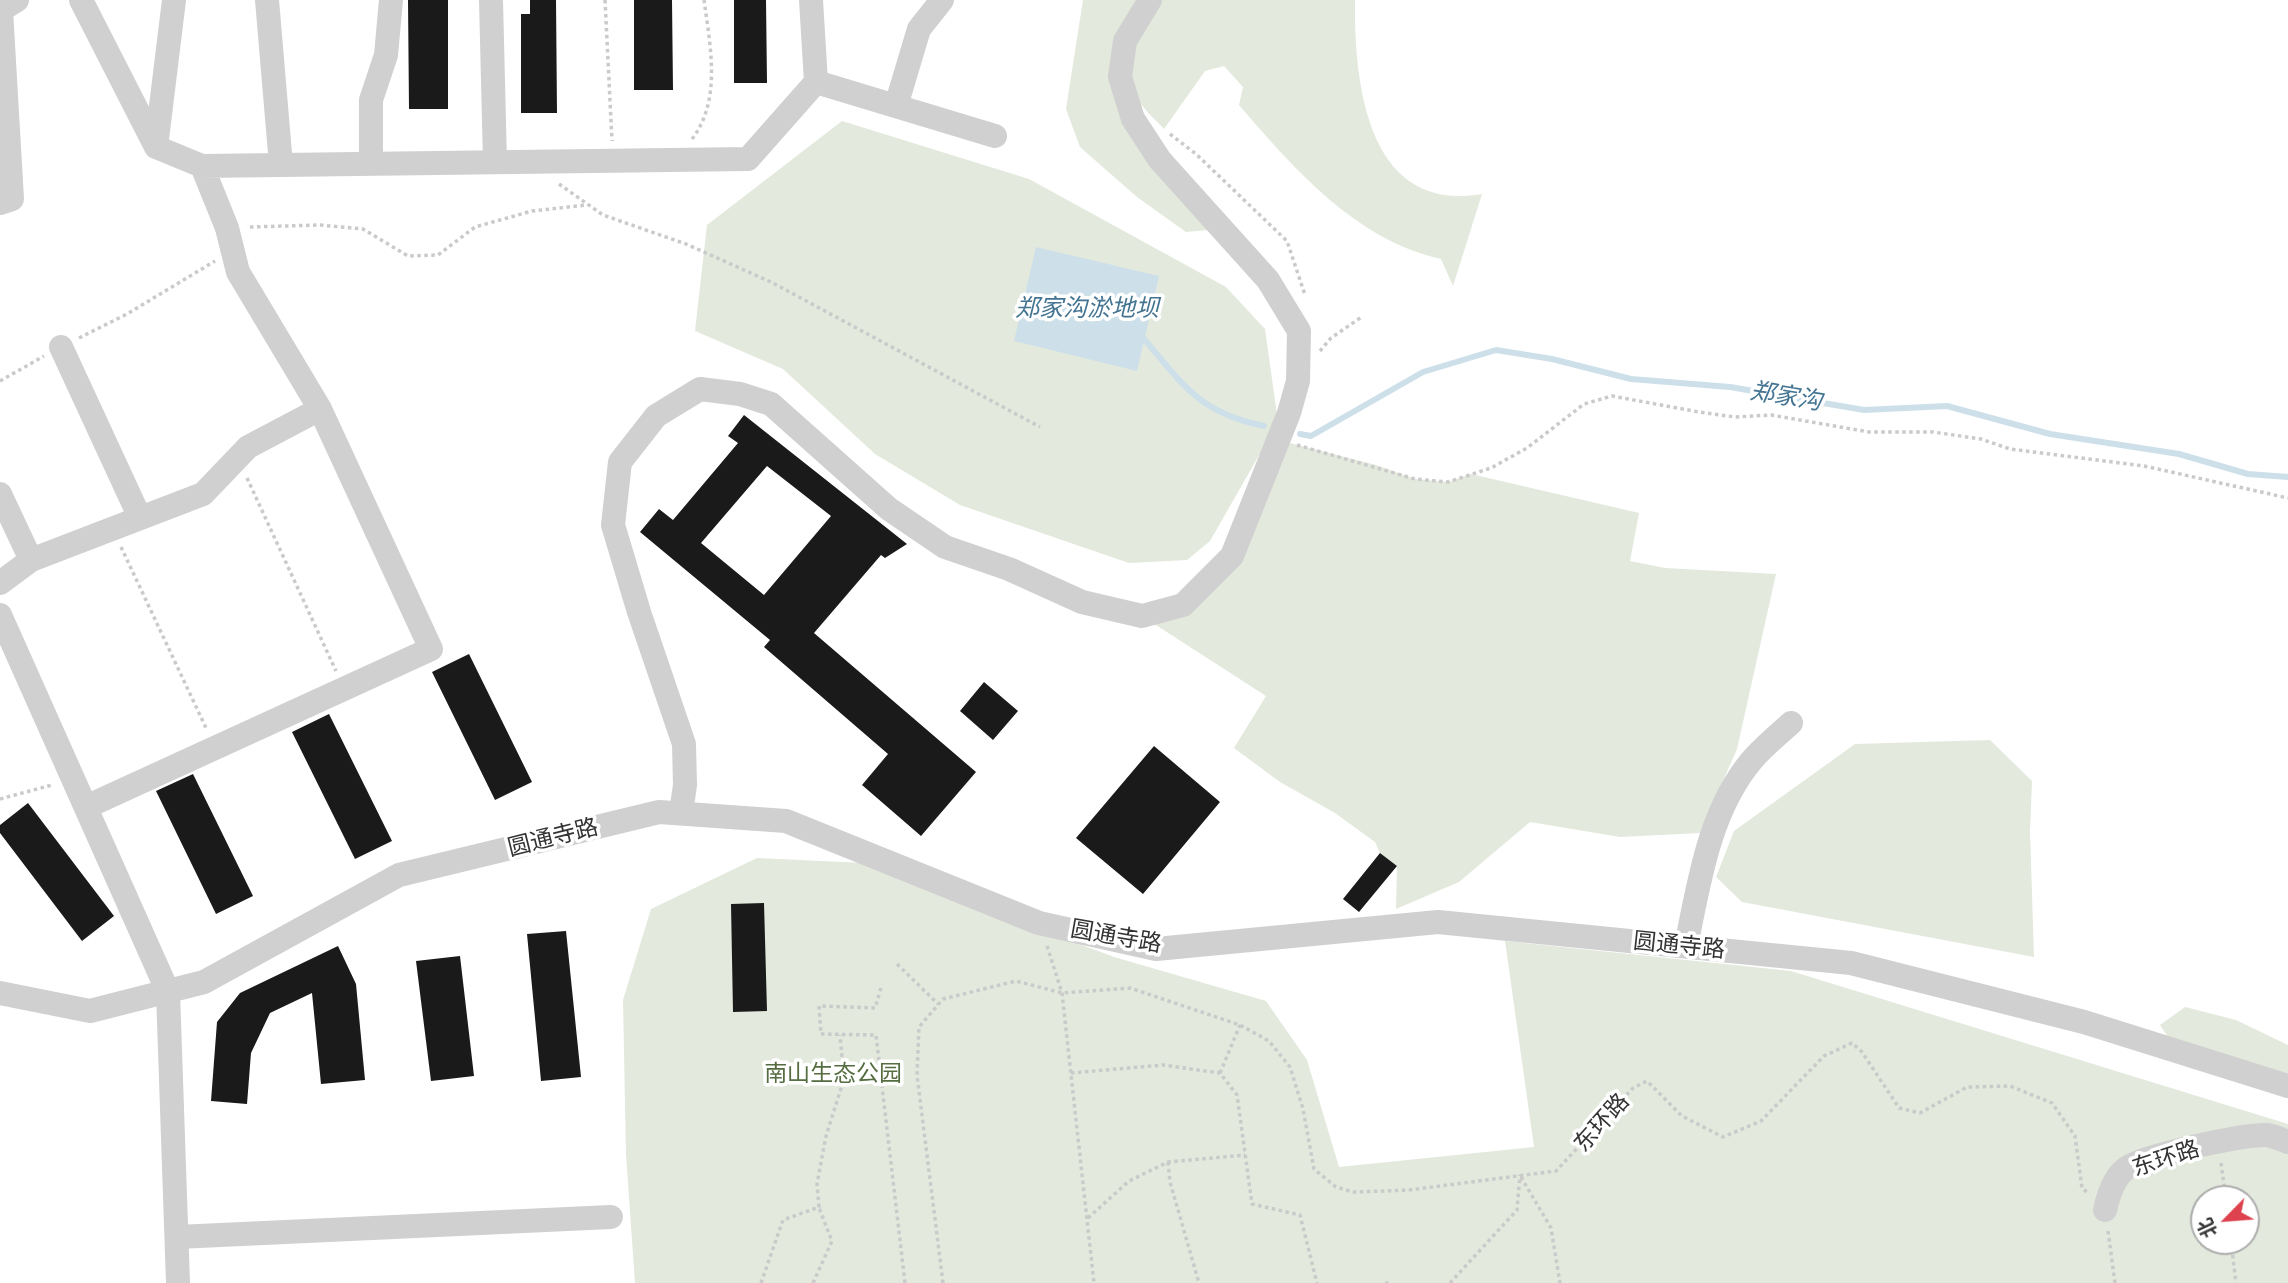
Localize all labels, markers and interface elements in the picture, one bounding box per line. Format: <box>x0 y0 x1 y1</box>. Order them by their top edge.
water label: 郑家沟淤地坝 <box>1015 295 1159 323</box>
water label: 郑家沟 <box>1748 377 1824 417</box>
street label: 圆通寺路 <box>505 813 601 863</box>
street label: 圆通寺路 <box>1068 915 1164 959</box>
street label: 圆通寺路 <box>1632 927 1726 965</box>
park label: 南山生态公园 <box>764 1060 902 1088</box>
street label: 东环路 <box>1569 1088 1635 1158</box>
street label: 东环路 <box>2129 1135 2203 1183</box>
north arrow <box>2190 1185 2260 1255</box>
text: 北 <box>2193 1215 2222 1242</box>

